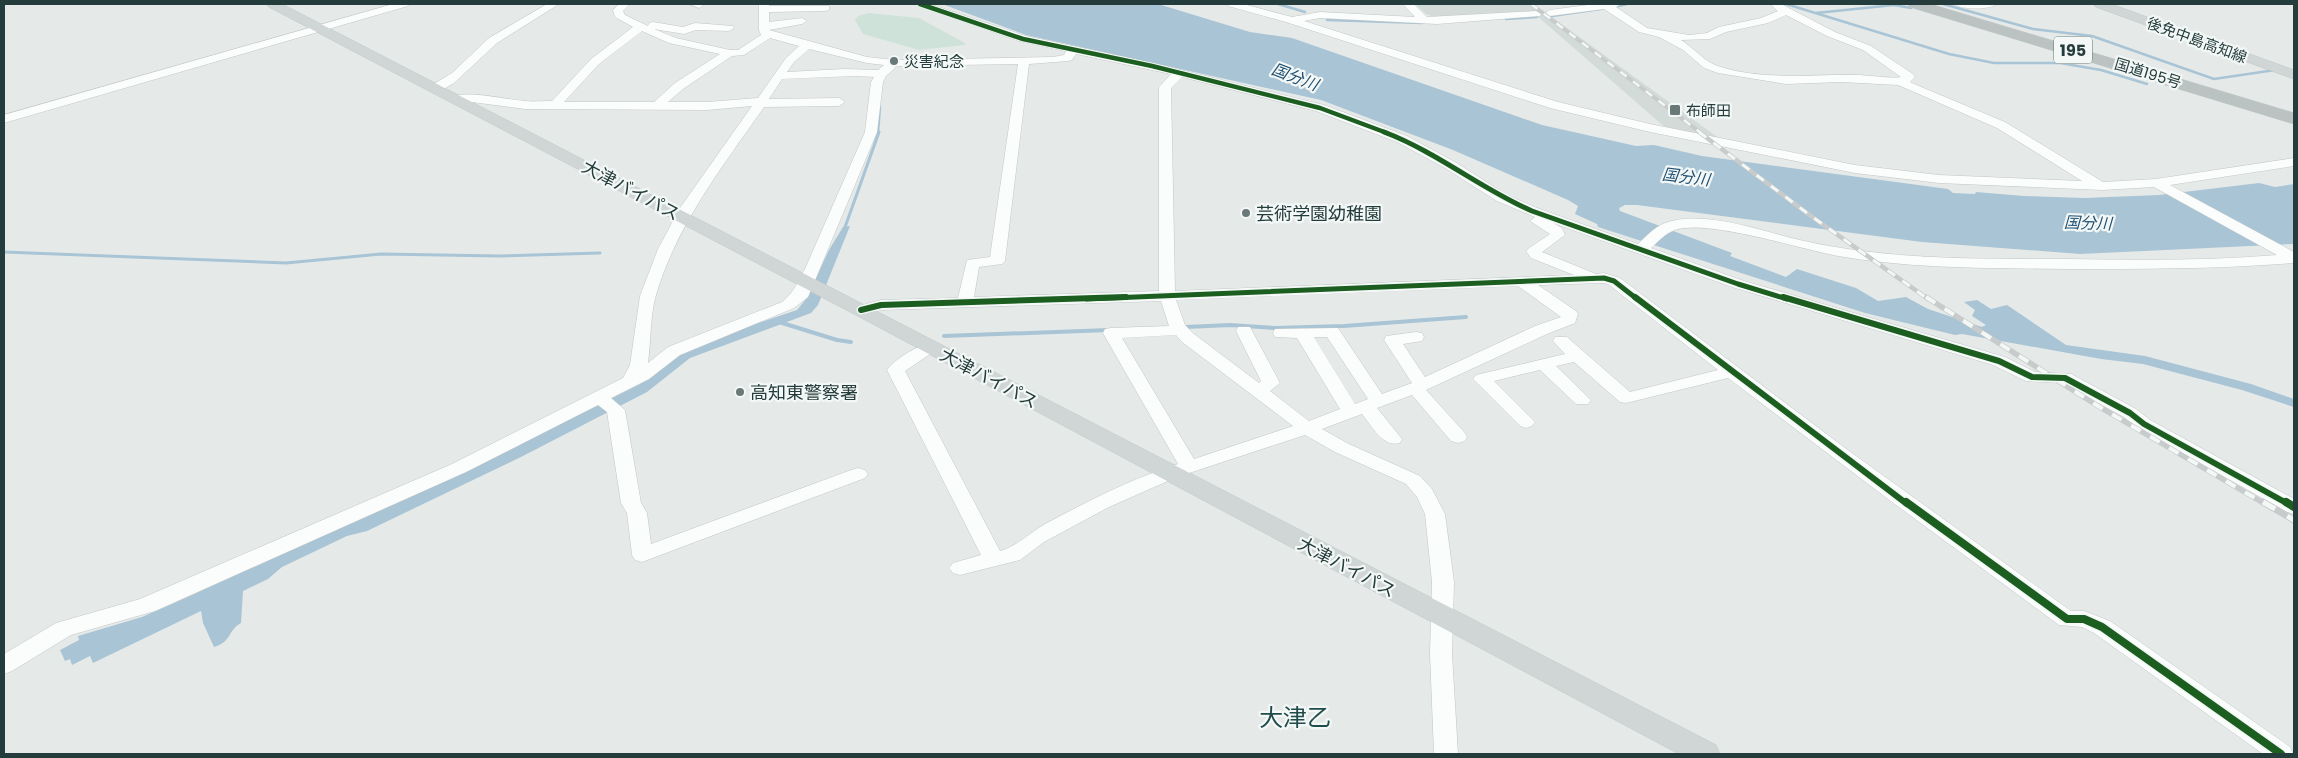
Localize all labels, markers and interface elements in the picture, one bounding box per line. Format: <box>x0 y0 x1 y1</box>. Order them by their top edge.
street label: 後免中島高知線 <box>2144 12 2250 68</box>
road number: 195 <box>2054 36 2092 64</box>
place label: 災害紀念 <box>904 51 964 72</box>
street label: 国道195号 <box>2112 53 2184 93</box>
marker: 災害紀念 <box>888 55 900 67</box>
water label: 国分川 <box>1268 58 1323 97</box>
place label: 布師田 <box>1686 100 1731 121</box>
marker: 布師田 <box>1668 103 1682 117</box>
street label: 大津バイパス <box>578 154 684 226</box>
water label: 国分川 <box>1661 163 1713 192</box>
place label: 芸術学園幼稚園 <box>1256 201 1382 226</box>
marker: 芸術学園幼稚園 <box>1240 207 1252 219</box>
water label: 国分川 <box>2064 211 2114 235</box>
street label: 大津バイパス <box>936 342 1042 414</box>
place label: 高知東警察署 <box>750 380 858 405</box>
marker: 高知東警察署 <box>734 386 746 398</box>
street label: 大津バイパス <box>1294 531 1400 603</box>
district label: 大津乙 <box>1259 701 1331 734</box>

